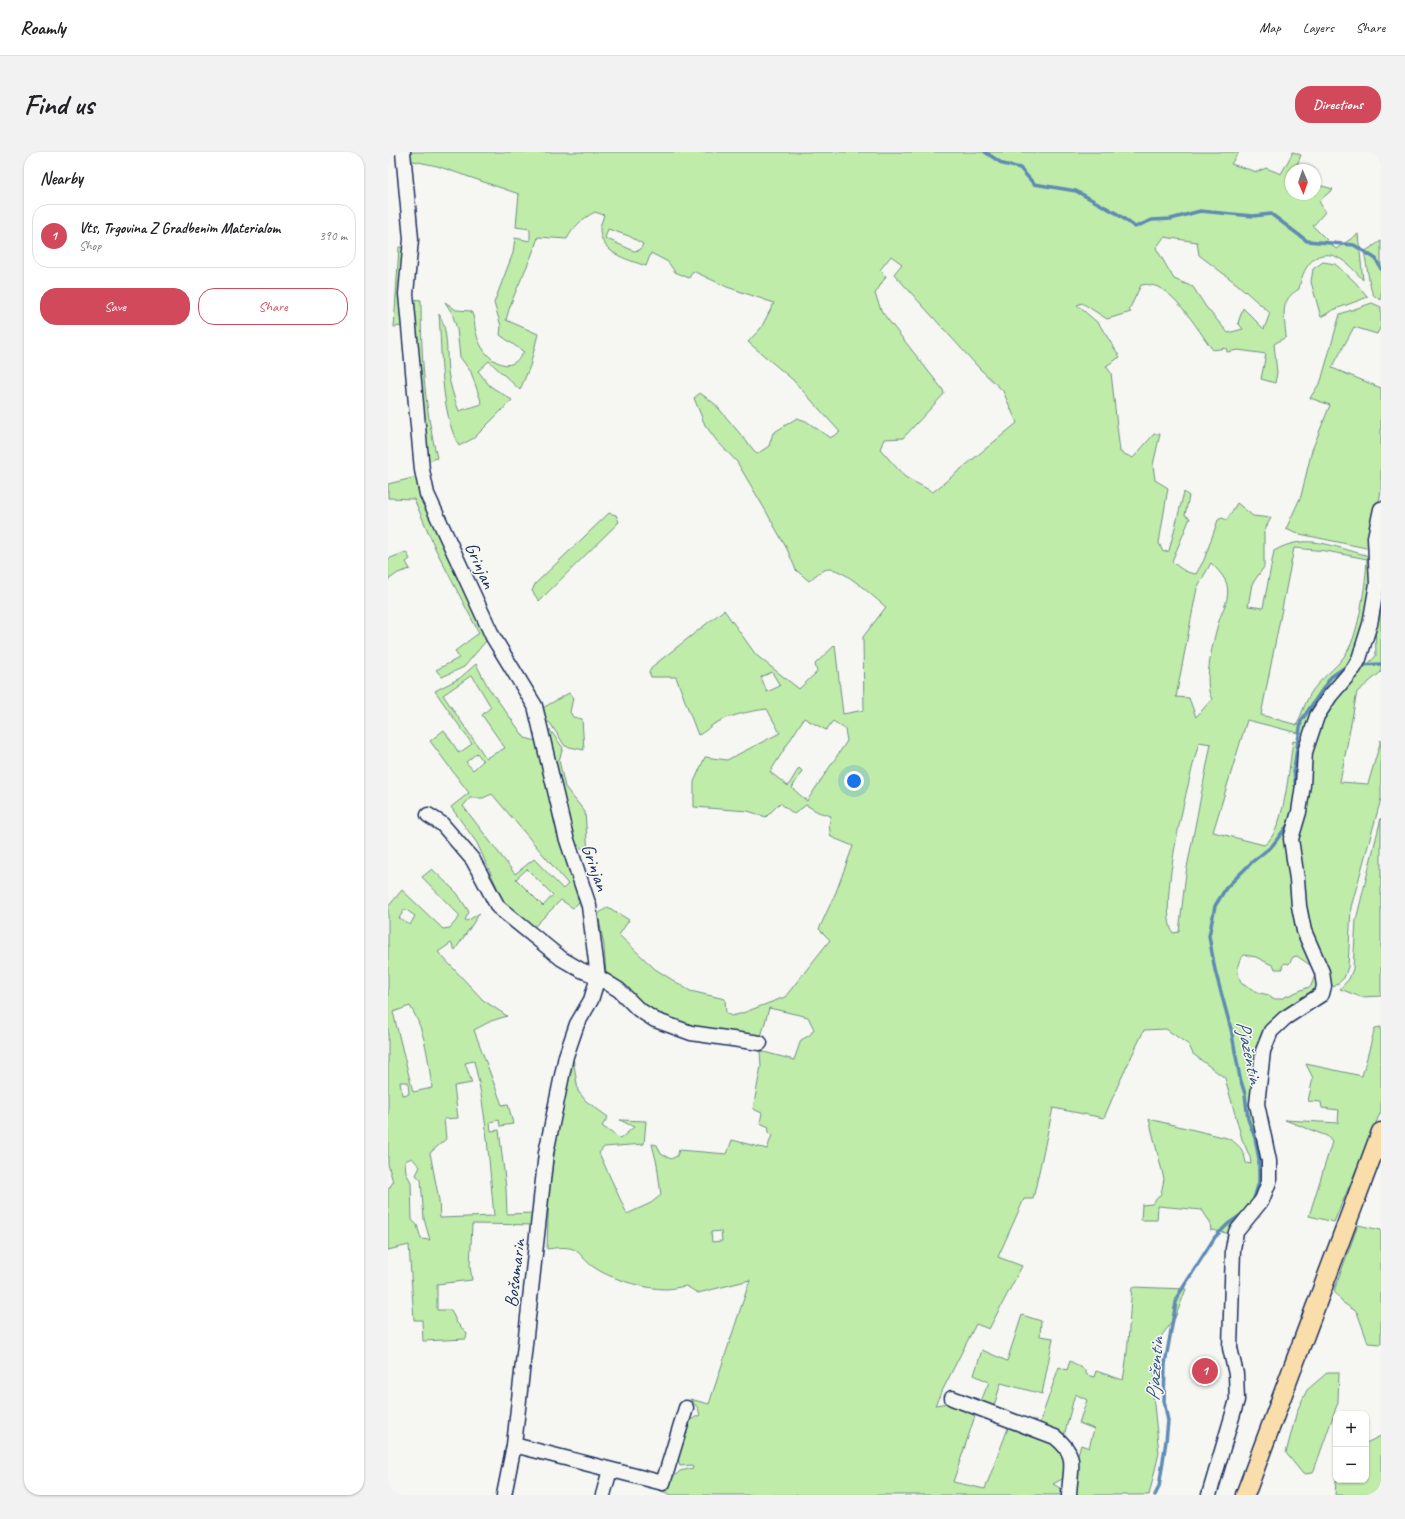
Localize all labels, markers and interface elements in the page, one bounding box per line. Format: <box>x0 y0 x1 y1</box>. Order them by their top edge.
text: Roamly <box>20 16 66 40</box>
text: Map <box>1259 19 1281 36</box>
text: Layers <box>1303 19 1334 36</box>
text: Share <box>1356 19 1385 36</box>
button: Directions <box>1295 86 1381 123</box>
text: Find us <box>24 87 94 122</box>
north arrow <box>1285 164 1321 200</box>
text: Nearby <box>40 168 83 189</box>
text: Vts, Trgovina Z Gradbenim Materialom <box>79 219 280 238</box>
text: 1 <box>51 228 57 244</box>
text: 390 m <box>319 228 347 244</box>
text: Shop <box>79 238 101 254</box>
button: Save <box>40 288 190 325</box>
button: Share <box>198 288 348 325</box>
street label: Grinjan <box>459 538 501 593</box>
your location <box>844 771 864 791</box>
street label: Grinjan <box>576 841 614 895</box>
water label: Pjažentin <box>1231 1018 1269 1088</box>
street label: Bošamarin <box>499 1236 531 1309</box>
water label: Pjažentin <box>1140 1334 1169 1402</box>
pin: 1 <box>1192 1356 1218 1386</box>
map controls <box>1333 1411 1369 1483</box>
button: + <box>1333 1411 1369 1447</box>
button: − <box>1333 1447 1369 1483</box>

